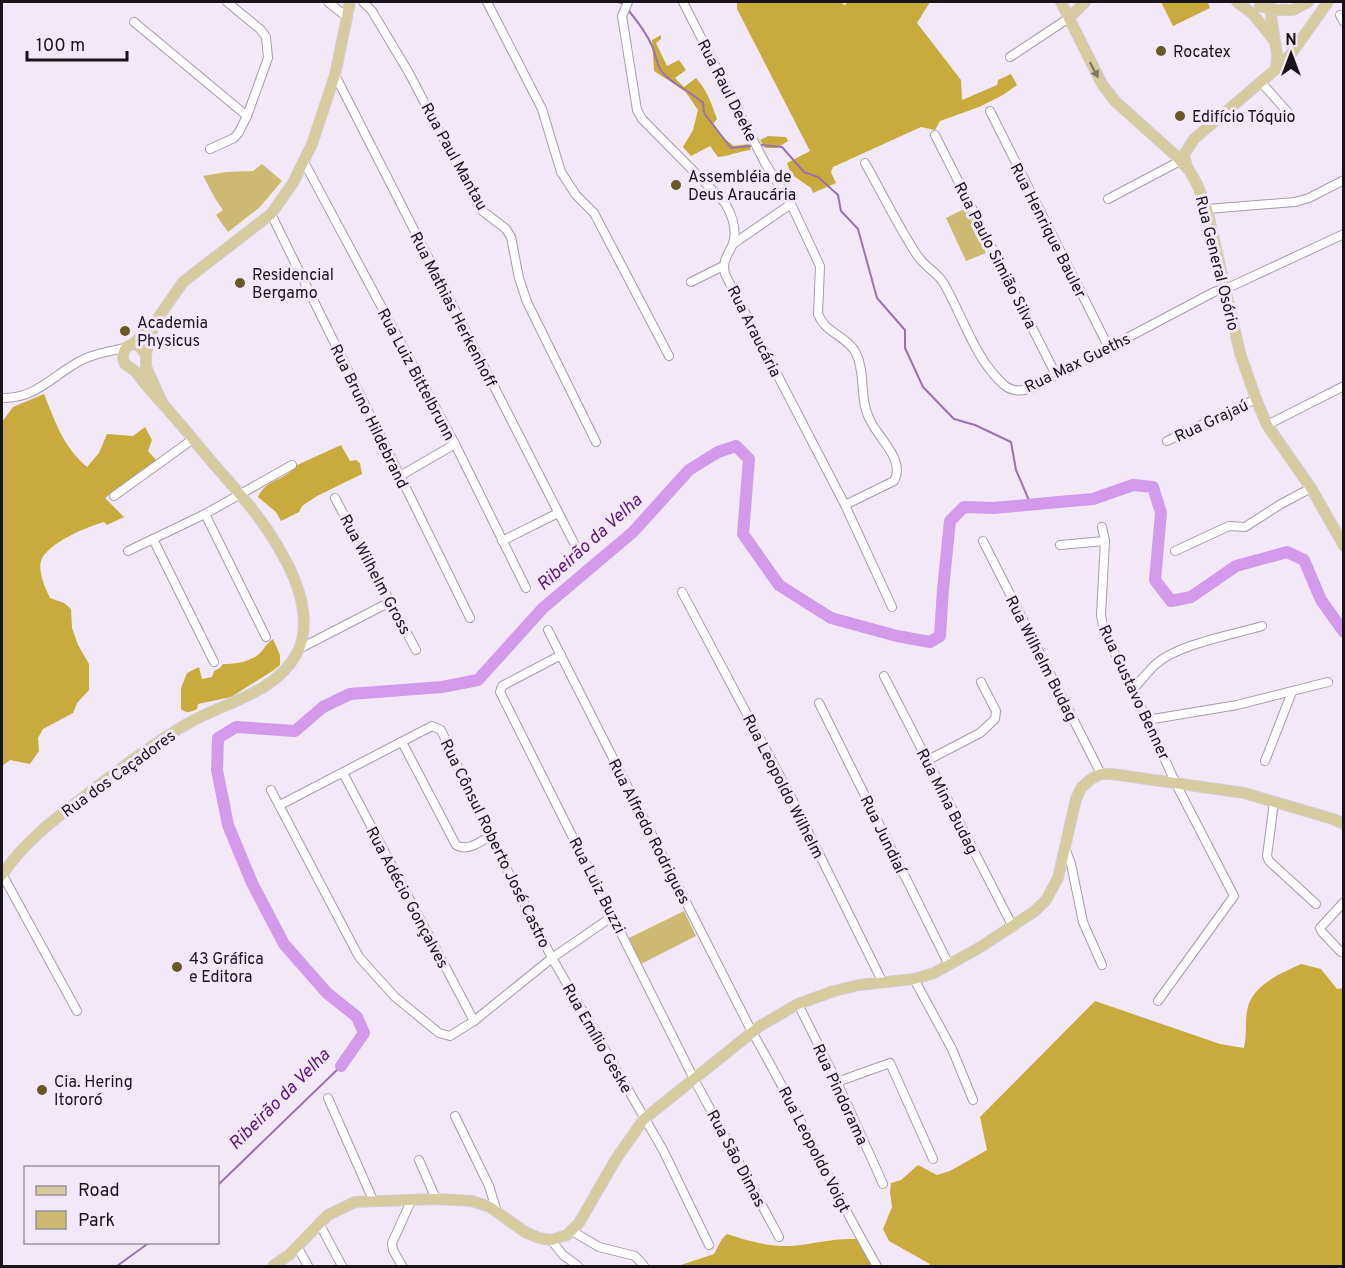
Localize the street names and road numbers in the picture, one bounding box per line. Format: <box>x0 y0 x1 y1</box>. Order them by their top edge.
street label: Rua Raul Deeke <box>692 36 761 146</box>
street label: Rua Paul Mantau <box>415 100 491 214</box>
street label: Rua Henrique Bauler <box>1005 160 1090 302</box>
street label: Rua Paulo Simião Silva <box>948 179 1040 333</box>
street label: Rua General Osório <box>1190 194 1243 333</box>
street label: Rua Mathias Herkenhoff <box>404 229 500 391</box>
street label: Rua Araucária <box>722 283 785 381</box>
street label: Rua Luiz Bittelbrunn <box>372 305 459 445</box>
street label: Rua Max Gueths <box>1022 330 1134 398</box>
street label: Rua Bruno Hildebrand <box>325 341 412 492</box>
street label: Rua Grajaú <box>1172 396 1252 448</box>
street label: Rua Wilhelm Gross <box>334 512 414 638</box>
street label: Rua Wilhelm Budag <box>1000 593 1081 725</box>
street label: Rua Gustavo Benner <box>1093 622 1173 764</box>
street label: Rua Leopoldo Wilhelm <box>737 711 827 862</box>
street label: Rua dos Caçadores <box>58 727 180 823</box>
street label: Rua Cônsul Roberto José Castro <box>435 736 554 952</box>
street label: Rua Mina Budag <box>911 746 981 858</box>
street label: Rua Alfredo Rodrigues <box>603 756 694 908</box>
street label: Rua Jundiaí <box>855 793 911 879</box>
street label: Rua Adécio Gonçalves <box>360 824 452 972</box>
street label: Rua Luiz Buzzi <box>563 834 629 937</box>
street label: Rua Emílio Geske <box>557 981 636 1097</box>
street label: Rua Pindorama <box>807 1041 871 1149</box>
street label: Rua Leopoldo Voigt <box>773 1084 854 1216</box>
street label: Rua São Dimas <box>701 1107 769 1211</box>

